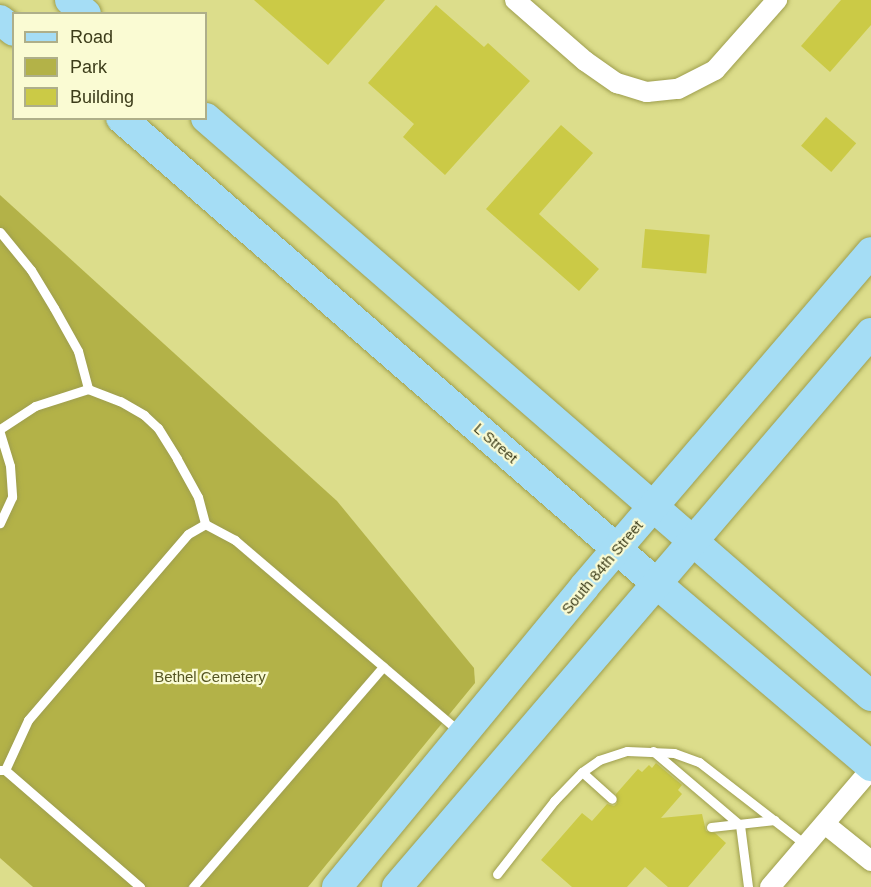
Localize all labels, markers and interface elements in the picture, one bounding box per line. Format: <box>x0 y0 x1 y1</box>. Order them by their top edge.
legend <box>12 12 207 120</box>
text: Road <box>70 27 113 47</box>
text: Park <box>70 57 107 77</box>
text: Building <box>70 87 134 107</box>
street label: L Street <box>470 419 522 467</box>
street label: South 84th Street <box>558 516 646 618</box>
park label: Bethel Cemetery <box>154 668 266 686</box>

